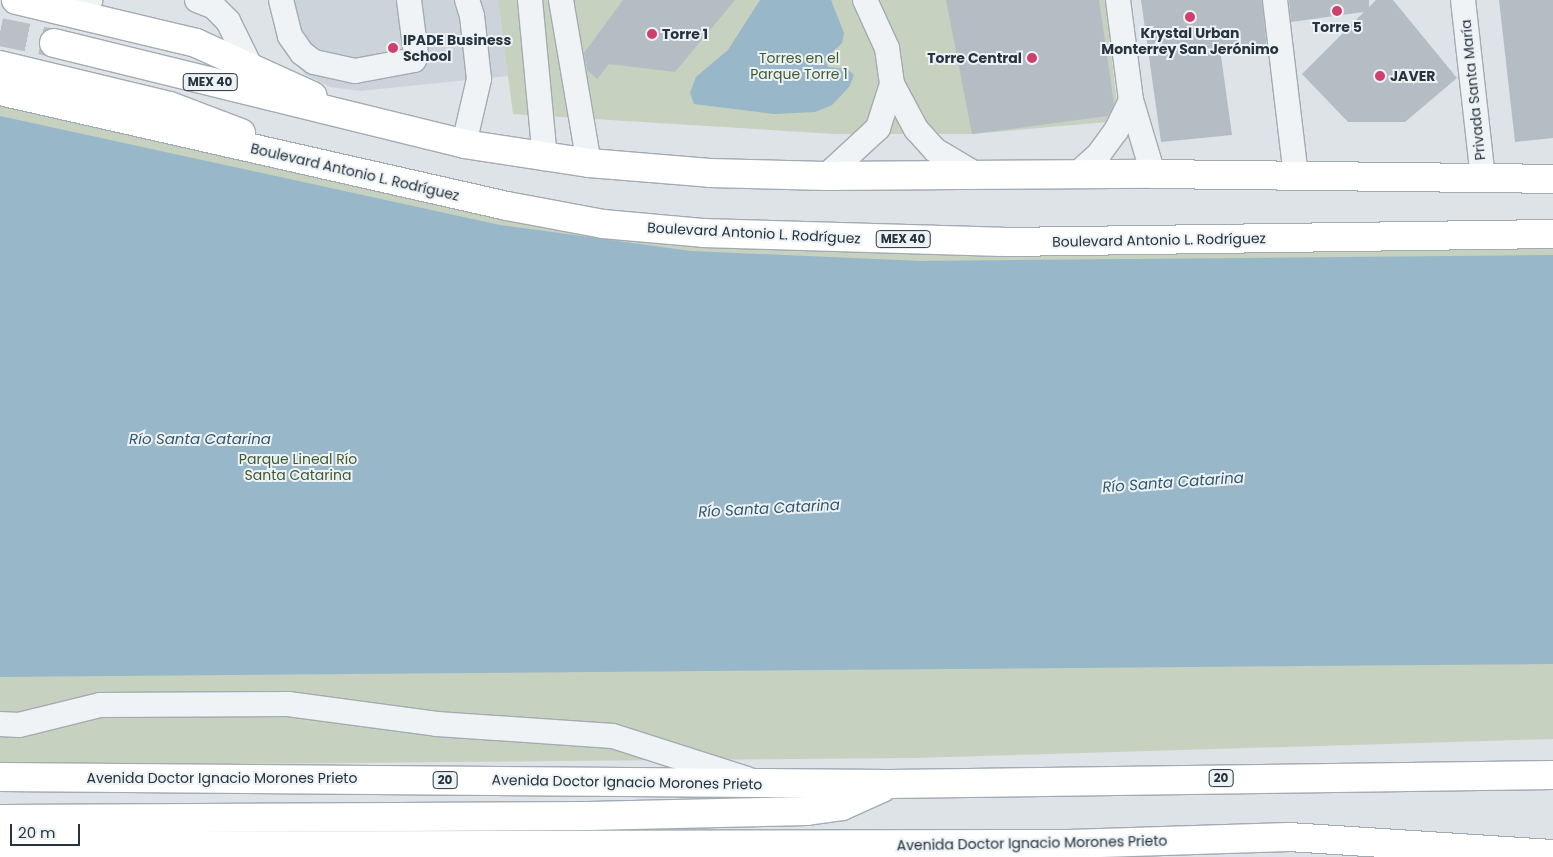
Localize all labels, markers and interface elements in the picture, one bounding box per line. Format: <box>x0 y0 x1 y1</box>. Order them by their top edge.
marker: Torre 5 <box>1331 5 1343 17</box>
marker: Krystal Urban Monterrey San Jerónimo <box>1184 11 1196 23</box>
place label: Torre 5 <box>1312 19 1362 35</box>
street label: Privada Santa María <box>1457 19 1489 161</box>
place label: Krystal Urban Monterrey San Jerónimo <box>1101 25 1279 58</box>
place label: Torre 1 <box>662 26 708 42</box>
marker: Torre 1 <box>646 28 658 40</box>
place label: IPADE Business School <box>403 32 511 64</box>
marker: IPADE Business School <box>387 42 399 54</box>
park label: Torres en el Parque Torre 1 <box>750 50 848 82</box>
place label: Torre Central <box>927 50 1022 66</box>
marker: Torre Central <box>1026 52 1038 64</box>
place label: JAVER <box>1390 68 1435 84</box>
marker: JAVER <box>1374 70 1386 82</box>
road number: MEX 40 <box>182 72 238 91</box>
street label: Boulevard Antonio L. Rodríguez <box>249 140 461 204</box>
street label: Boulevard Antonio L. Rodríguez <box>647 219 861 247</box>
road number: MEX 40 <box>876 230 930 248</box>
street label: Boulevard Antonio L. Rodríguez <box>1052 230 1266 250</box>
water label: Río Santa Catarina <box>129 430 271 448</box>
park label: Parque Lineal Río Santa Catarina <box>239 451 357 484</box>
water label: Río Santa Catarina <box>1102 468 1244 496</box>
water label: Río Santa Catarina <box>698 495 840 521</box>
road number: 20 <box>1208 768 1234 788</box>
street label: Avenida Doctor Ignacio Morones Prieto <box>87 770 357 786</box>
road number: 20 <box>432 770 458 790</box>
street label: Avenida Doctor Ignacio Morones Prieto <box>491 771 763 793</box>
scale bar <box>12 814 82 846</box>
text: 20 m <box>18 822 56 843</box>
street label: Avenida Doctor Ignacio Morones Prieto <box>896 832 1168 854</box>

